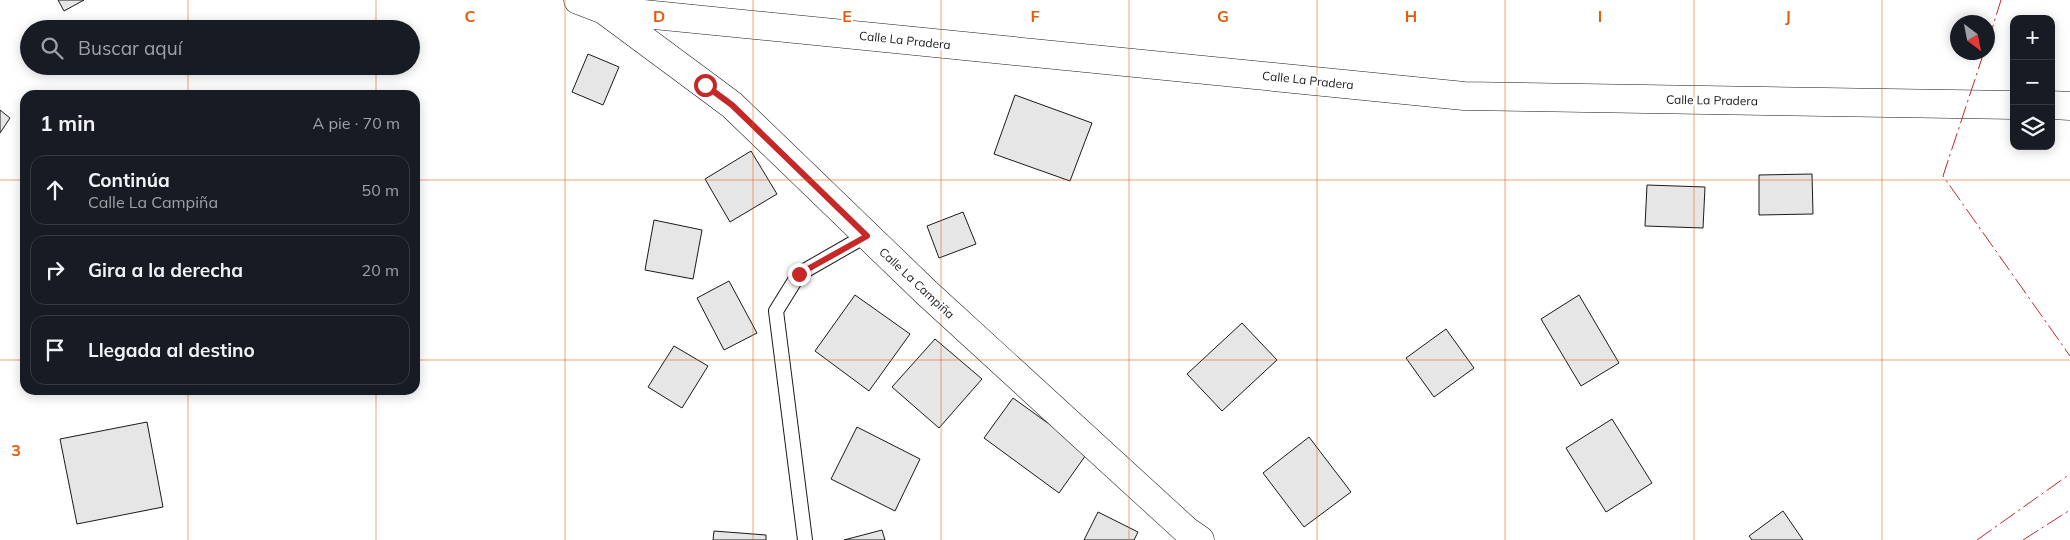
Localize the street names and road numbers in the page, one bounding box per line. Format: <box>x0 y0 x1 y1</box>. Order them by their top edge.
street label: Calle La Pradera <box>859 28 951 52</box>
street label: Calle La Pradera <box>1262 68 1354 92</box>
street label: Calle La Pradera <box>1666 92 1758 108</box>
street label: Calle La Campiña <box>876 244 958 322</box>

